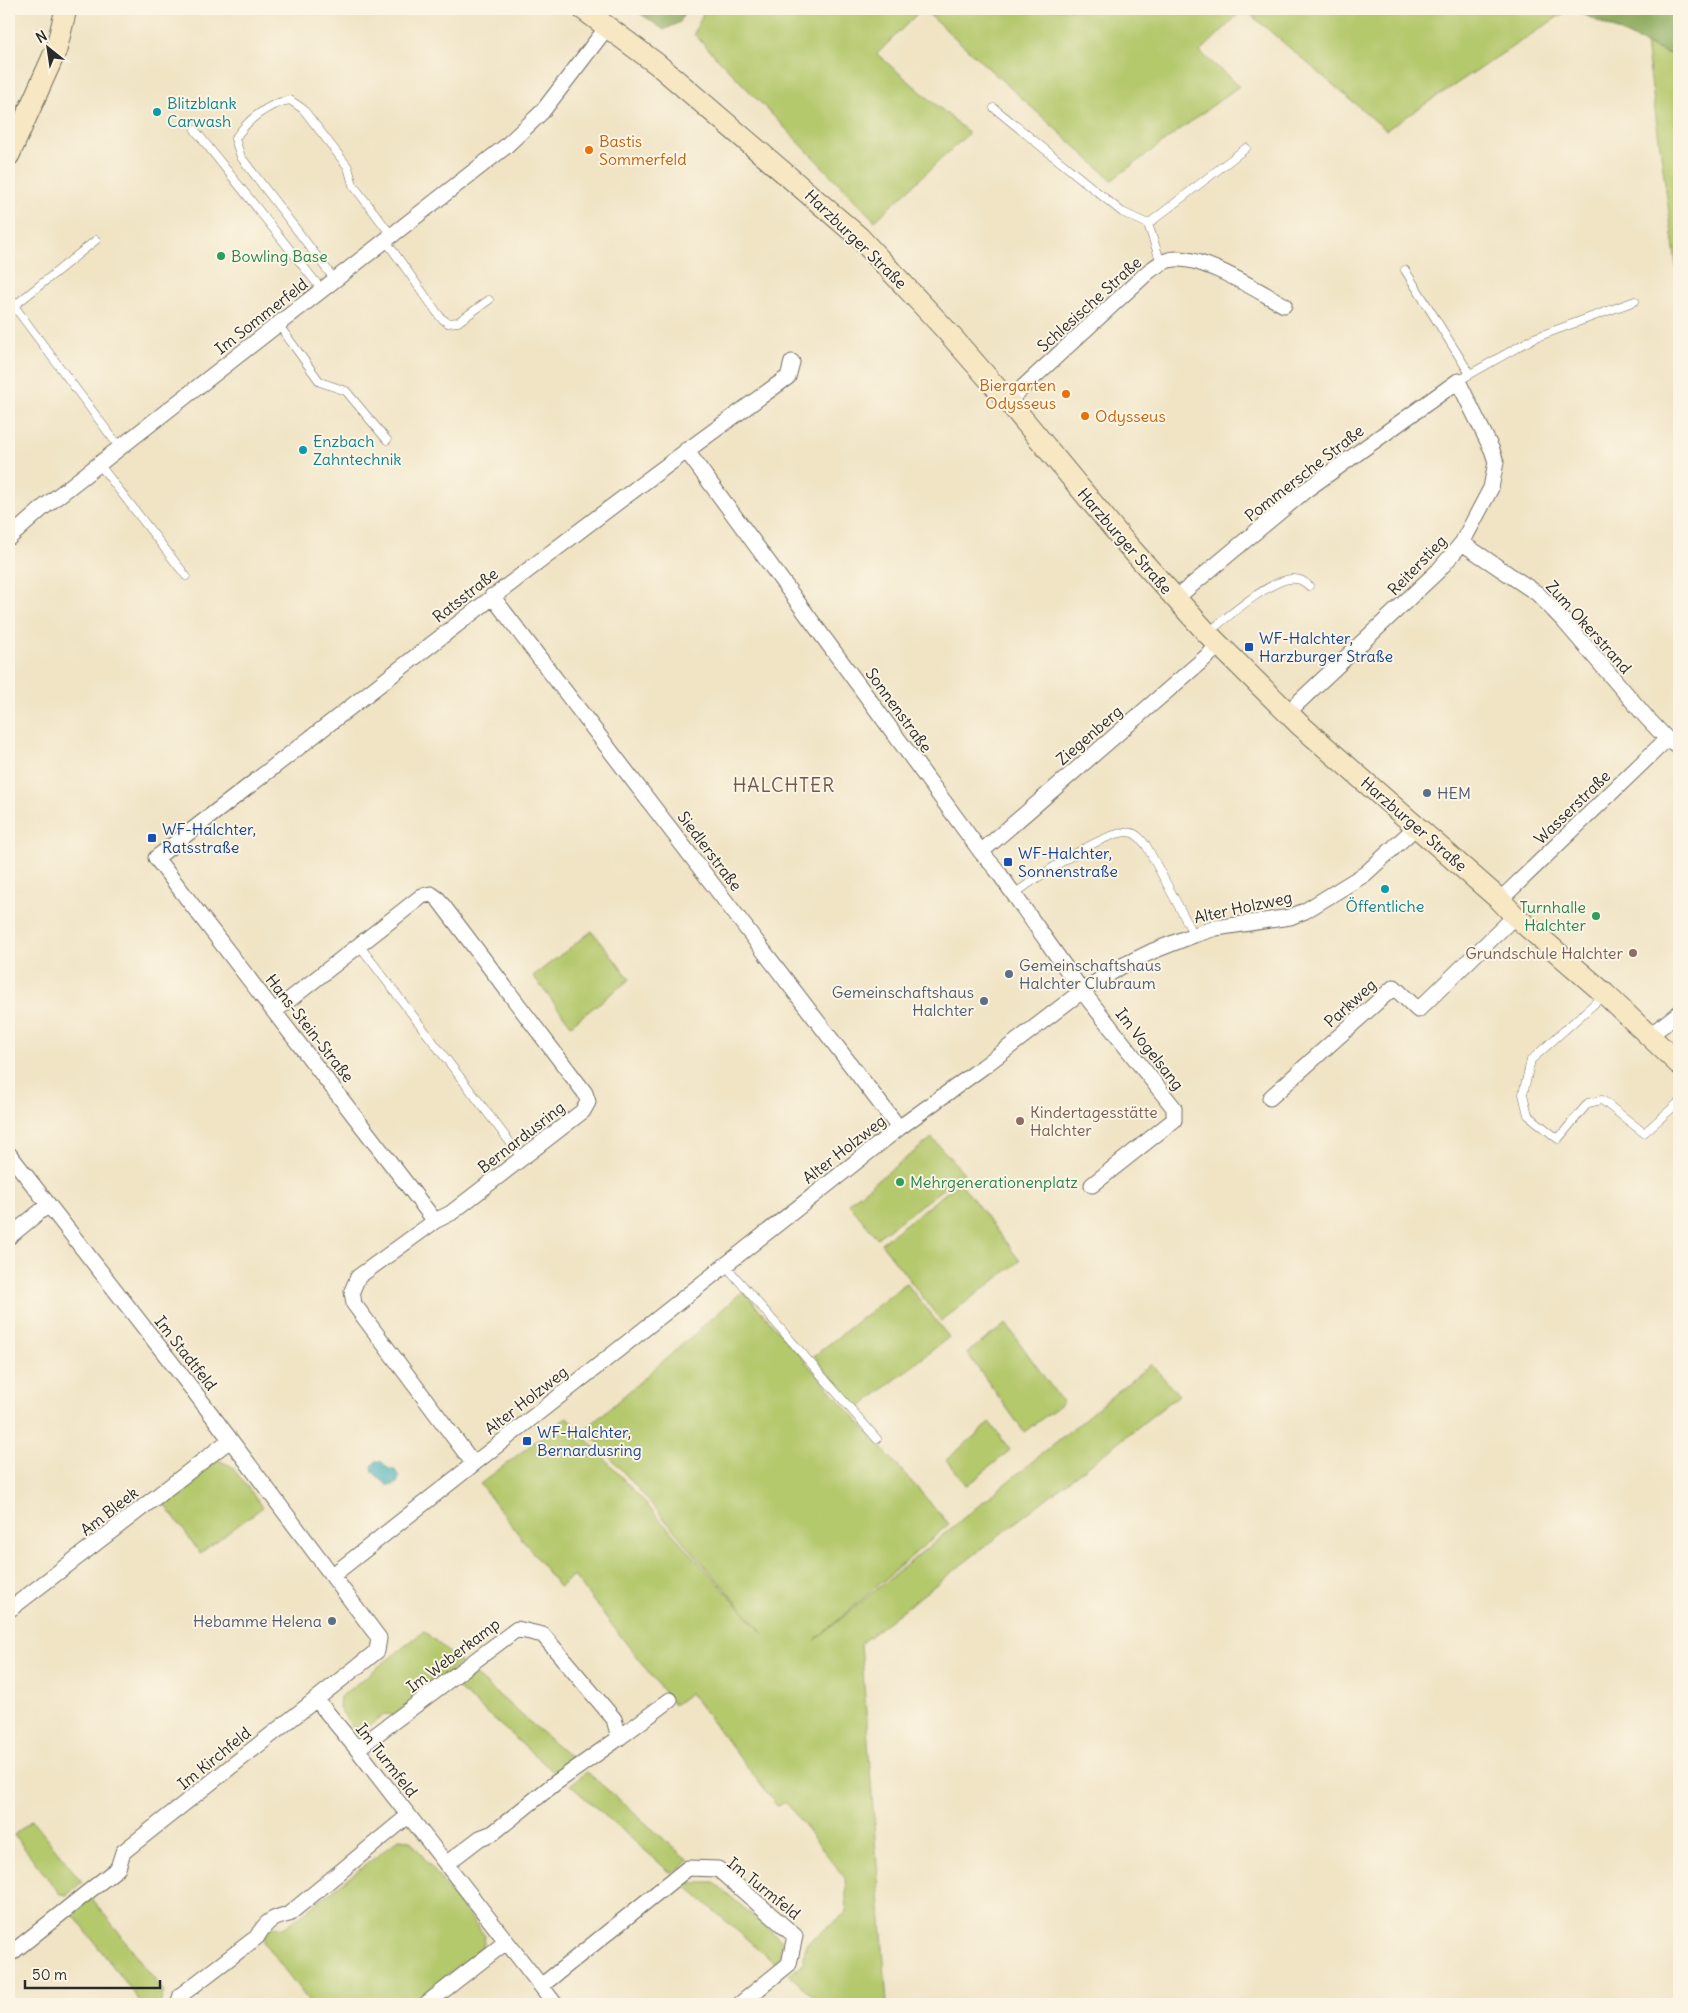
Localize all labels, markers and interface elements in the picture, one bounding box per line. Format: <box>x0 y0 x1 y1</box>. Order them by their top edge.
north arrow <box>22 22 72 72</box>
text: N <box>33 27 50 47</box>
place label: Blitzblank Carwash <box>167 93 237 131</box>
marker: Blitzblank Carwash <box>151 106 163 118</box>
place label: Bastis Sommerfeld <box>599 131 687 169</box>
marker: Bastis Sommerfeld <box>583 144 595 156</box>
street label: Harzburger Straße <box>801 185 911 293</box>
place label: Bowling Base <box>231 246 328 266</box>
marker: Bowling Base <box>215 250 227 262</box>
street label: Schlesische Straße <box>1033 252 1145 356</box>
street label: Im Sommerfeld <box>211 274 311 358</box>
place label: Biergarten Odysseus <box>979 375 1056 413</box>
marker: Biergarten Odysseus <box>1060 388 1072 400</box>
place label: Odysseus <box>1095 406 1166 426</box>
marker: Odysseus <box>1079 410 1091 422</box>
street label: Pommersche Straße <box>1241 420 1367 526</box>
place label: Enzbach Zahntechnik <box>313 431 402 469</box>
marker: Enzbach Zahntechnik <box>297 444 309 456</box>
street label: Harzburger Straße <box>1073 484 1177 598</box>
street label: Reiterstieg <box>1383 531 1451 599</box>
street label: Ratsstraße <box>428 563 502 627</box>
street label: Zum Okerstrand <box>1542 576 1636 678</box>
place label: WF-Halchter, Harzburger Straße <box>1259 628 1393 666</box>
marker: WF-Halchter, Harzburger Straße <box>1243 641 1255 653</box>
street label: Sonnenstraße <box>862 664 936 756</box>
street label: Ziegenberg <box>1052 701 1126 769</box>
street label: Wasserstraße <box>1530 766 1614 848</box>
street label: Harzburger Straße <box>1357 772 1471 876</box>
district label: HALCHTER <box>733 773 835 797</box>
place label: HEM <box>1437 783 1471 803</box>
marker: HEM <box>1421 787 1433 799</box>
street label: Siedlerstraße <box>674 807 746 895</box>
place label: WF-Halchter, Ratsstraße <box>162 819 256 857</box>
marker: WF-Halchter, Ratsstraße <box>146 832 158 844</box>
place label: WF-Halchter, Sonnenstraße <box>1018 843 1118 881</box>
marker: WF-Halchter, Sonnenstraße <box>1002 856 1014 868</box>
marker: Öffentliche <box>1379 883 1391 895</box>
street label: Alter Holzweg <box>1192 887 1294 927</box>
place label: Öffentliche <box>1346 896 1424 916</box>
place label: Turnhalle Halchter <box>1519 897 1586 935</box>
marker: Turnhalle Halchter <box>1590 910 1602 922</box>
place label: Grundschule Halchter <box>1465 943 1623 963</box>
marker: Grundschule Halchter <box>1627 947 1639 959</box>
place label: Gemeinschaftshaus Halchter Clubraum <box>1019 955 1161 993</box>
marker: Gemeinschaftshaus Halchter Clubraum <box>1003 968 1015 980</box>
street label: Hans-Stein-Straße <box>262 970 358 1086</box>
street label: Parkweg <box>1320 974 1380 1032</box>
place label: Gemeinschaftshaus Halchter <box>832 982 974 1020</box>
marker: Gemeinschaftshaus Halchter <box>978 995 990 1007</box>
street label: Im Vogelsang <box>1112 1004 1188 1094</box>
street label: Bernardusring <box>474 1097 568 1177</box>
place label: Kindertagesstätte Halchter <box>1030 1102 1158 1140</box>
street label: Alter Holzweg <box>798 1110 890 1188</box>
marker: Kindertagesstätte Halchter <box>1014 1115 1026 1127</box>
place label: Mehrgenerationenplatz <box>910 1172 1078 1192</box>
marker: Mehrgenerationenplatz <box>894 1176 906 1188</box>
street label: Im Stadtfeld <box>151 1312 221 1394</box>
street label: Alter Holzweg <box>480 1361 572 1439</box>
place label: WF-Halchter, Bernardusring <box>537 1422 642 1460</box>
marker: WF-Halchter, Bernardusring <box>521 1435 533 1447</box>
street label: Am Bleek <box>76 1482 142 1540</box>
place label: Hebamme Helena <box>193 1611 322 1631</box>
street label: Im Weberkamp <box>402 1613 504 1697</box>
marker: Hebamme Helena <box>326 1615 338 1627</box>
street label: Im Turmfeld <box>352 1719 422 1801</box>
street label: Im Kirchfeld <box>173 1722 255 1794</box>
street label: Im Turmfeld <box>723 1852 805 1924</box>
scale bar <box>25 1958 160 1990</box>
text: 50 m <box>32 1965 67 1984</box>

